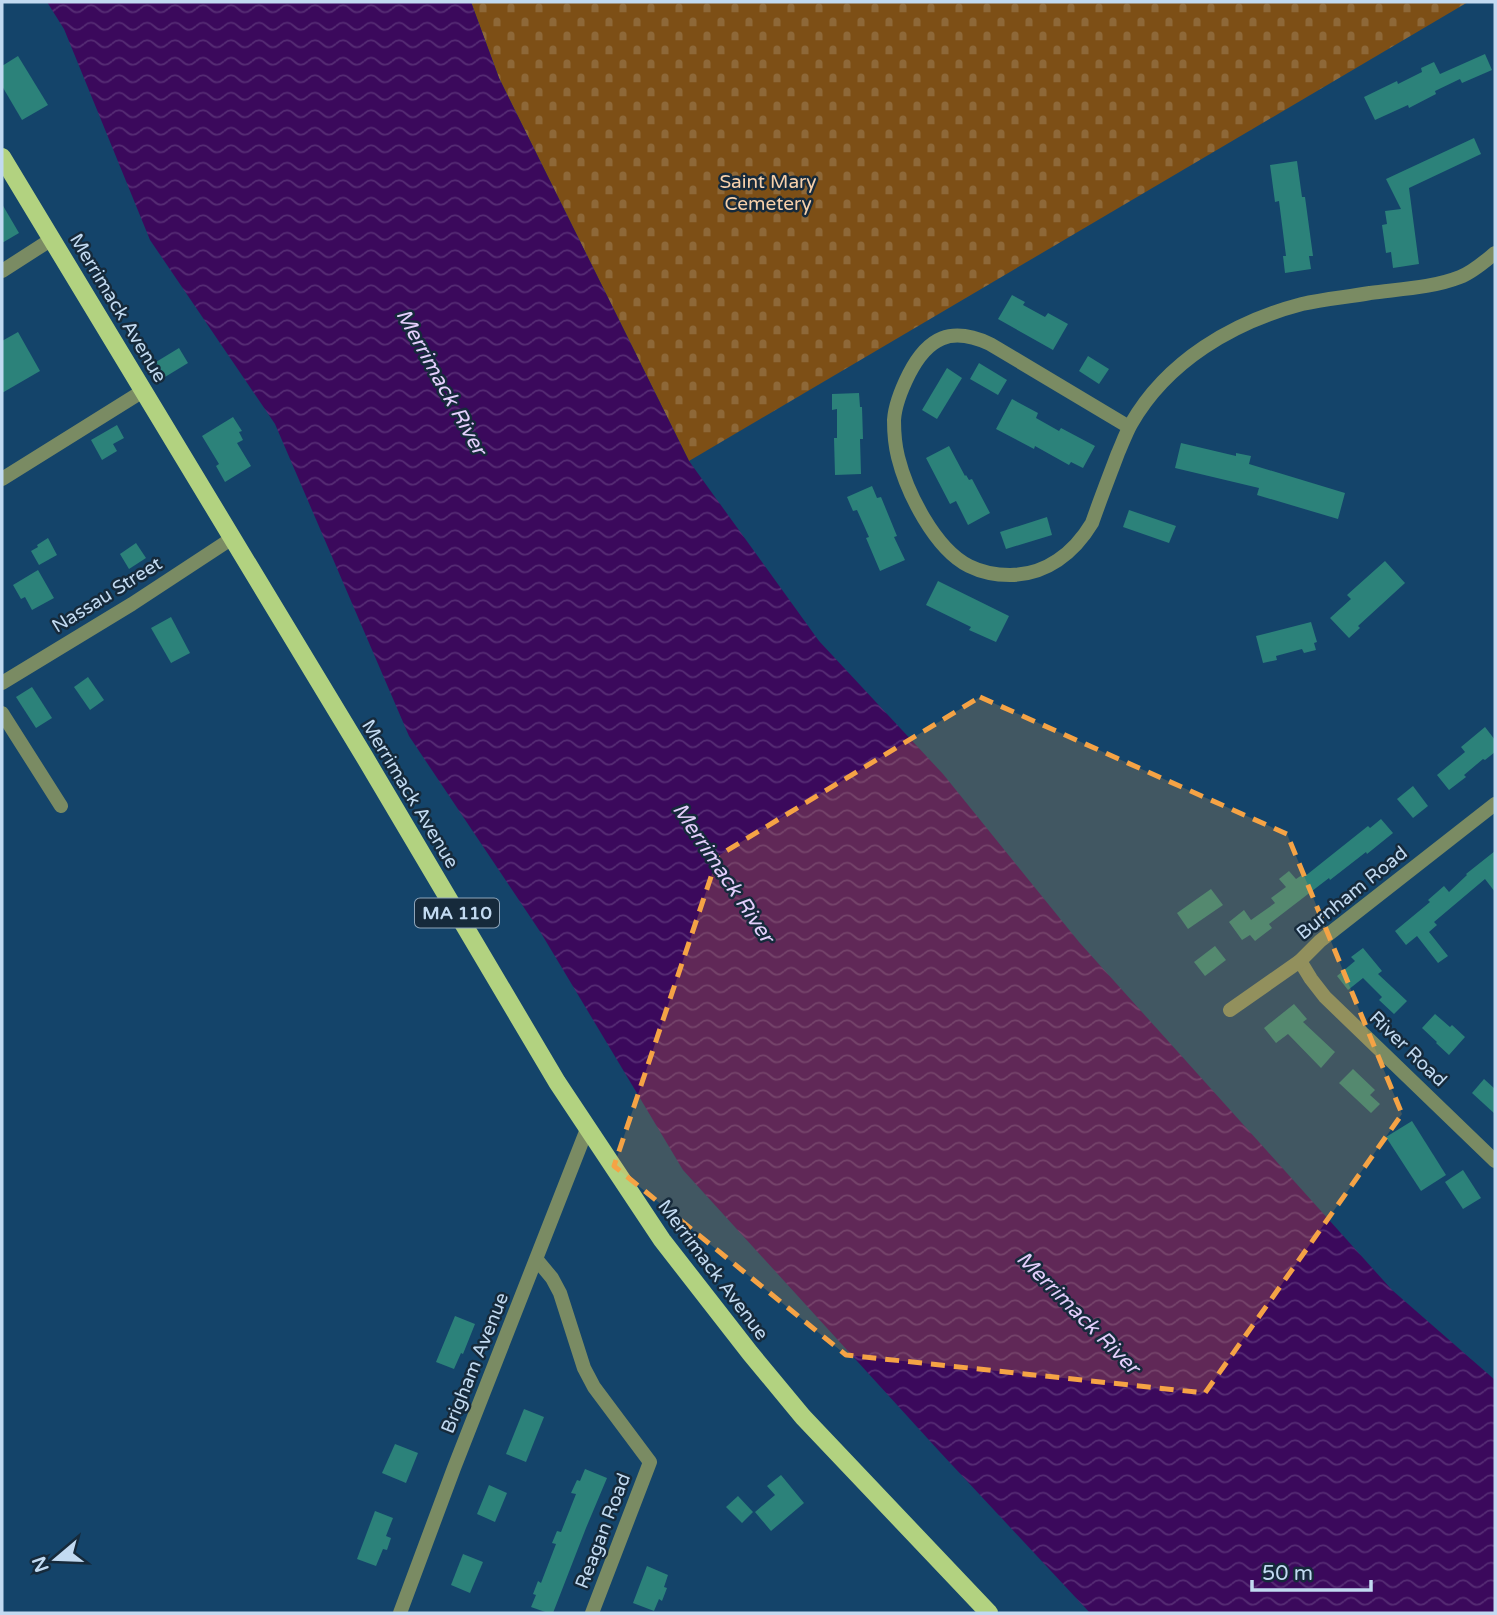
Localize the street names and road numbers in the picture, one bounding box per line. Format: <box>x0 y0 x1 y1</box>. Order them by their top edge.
street label: Merrimack Avenue <box>65 230 171 386</box>
street label: Nassau Street <box>48 552 166 638</box>
street label: Merrimack Avenue <box>357 716 463 872</box>
street label: Burnham Road <box>1292 842 1412 944</box>
road number: MA 110 <box>415 898 499 928</box>
street label: River Road <box>1365 1007 1451 1091</box>
street label: Merrimack Avenue <box>653 1196 773 1344</box>
street label: Brigham Avenue <box>437 1289 513 1437</box>
street label: Reagan Road <box>571 1470 635 1592</box>

